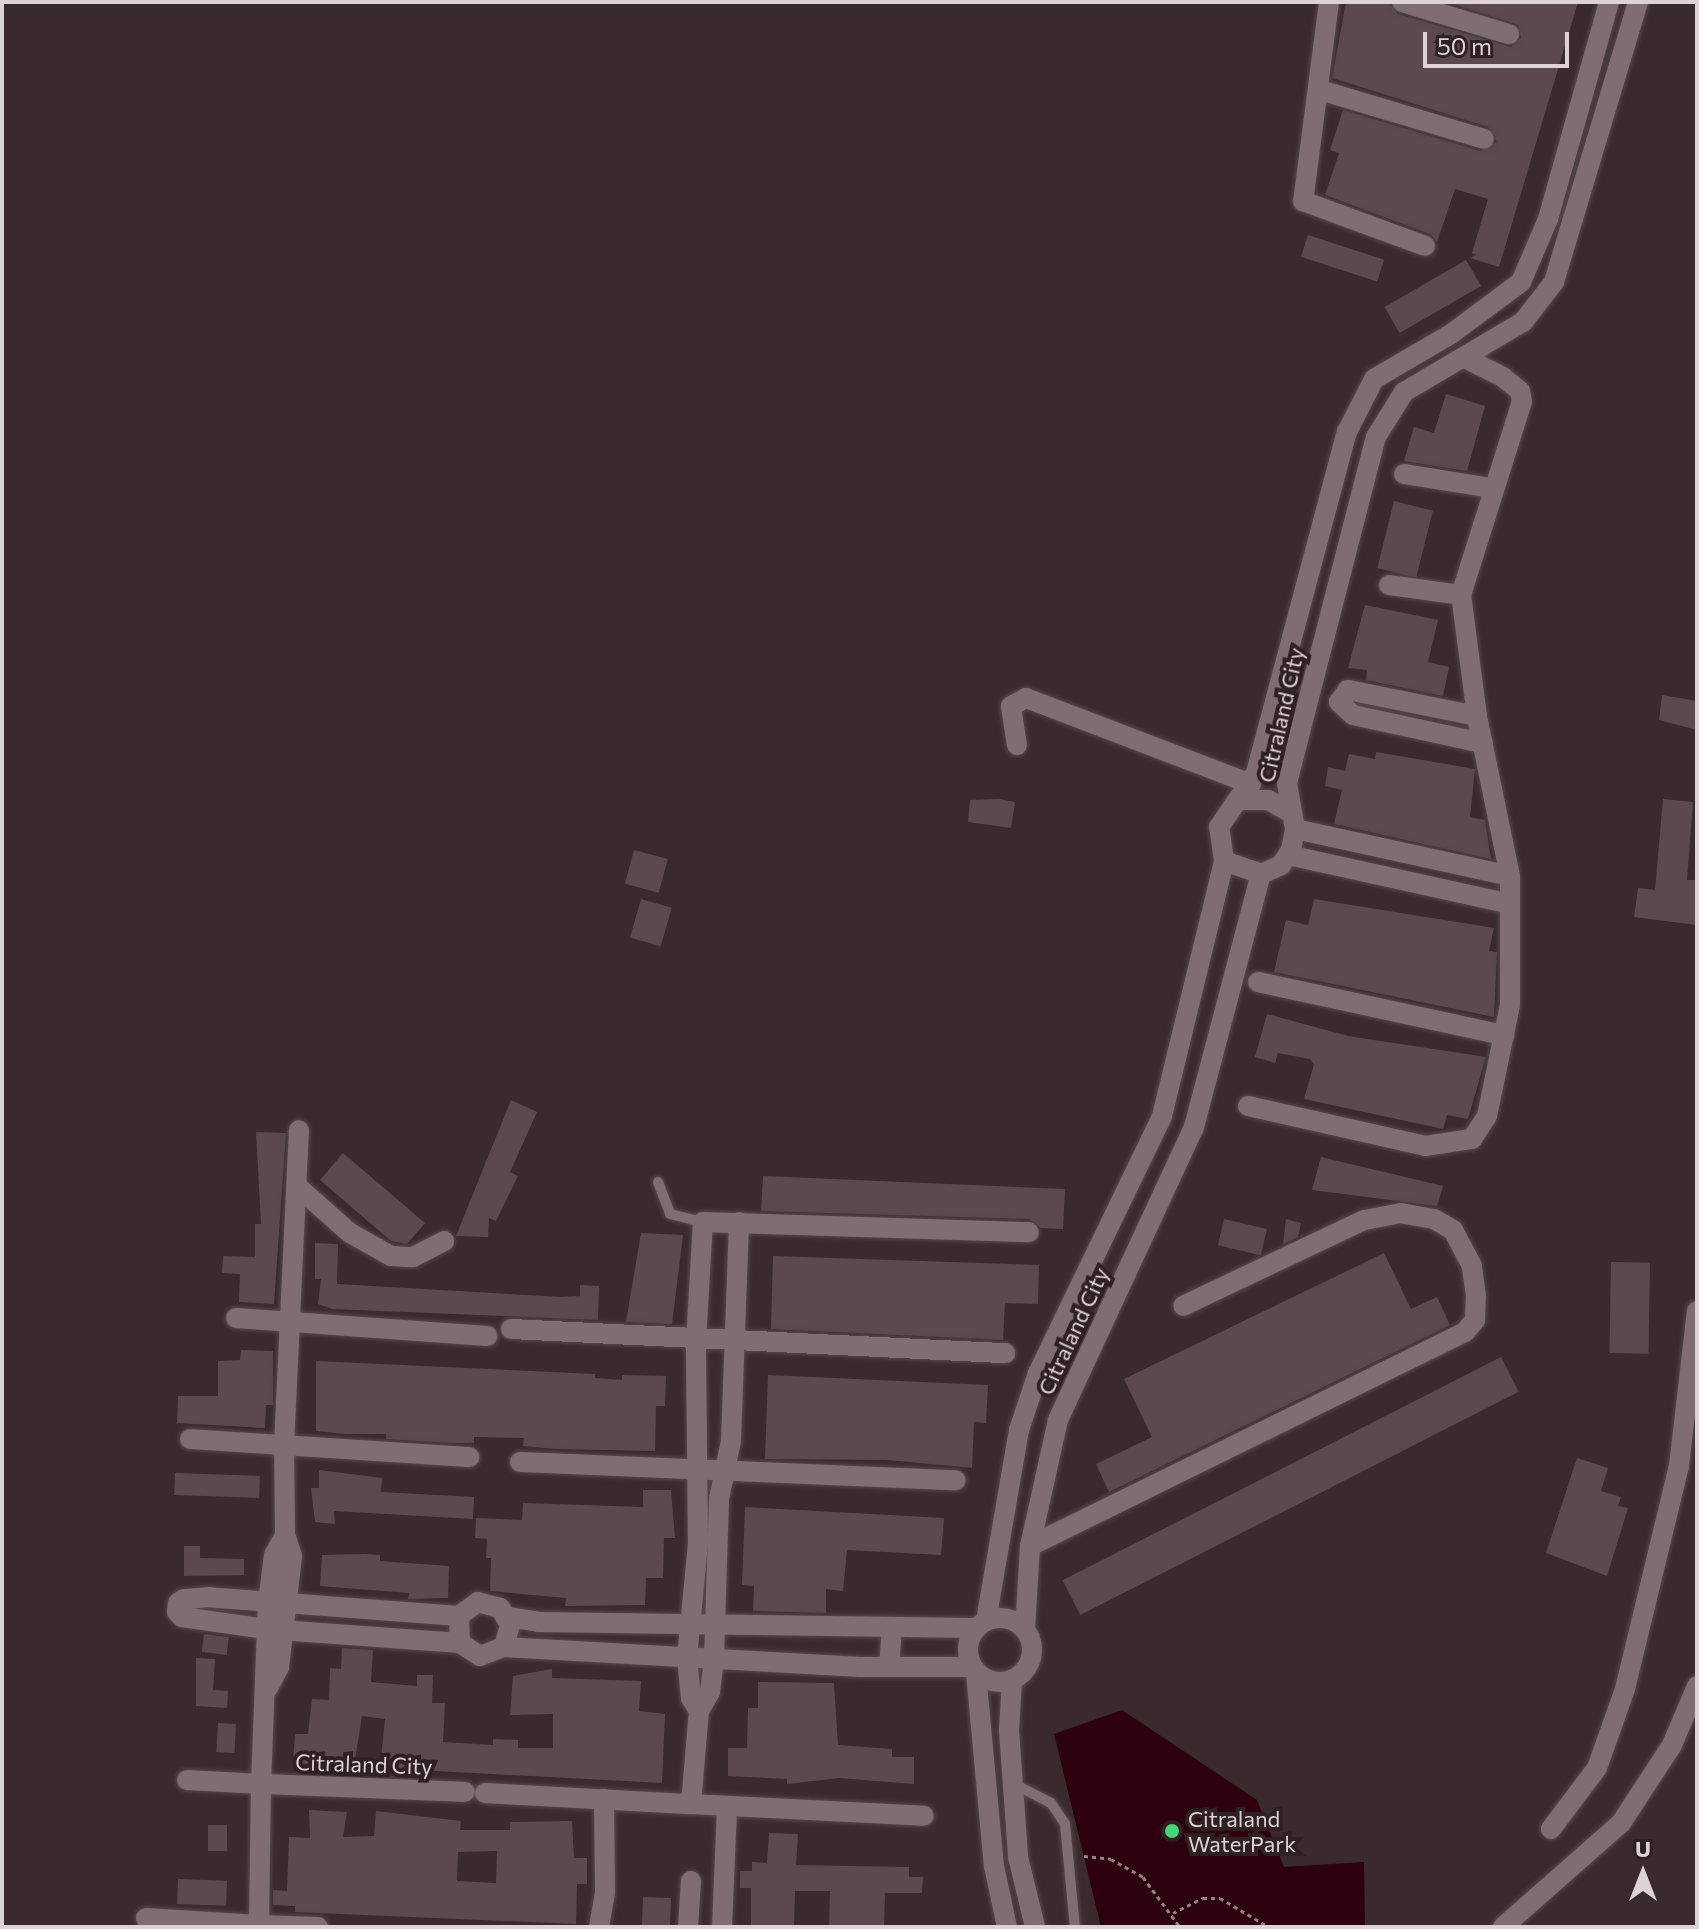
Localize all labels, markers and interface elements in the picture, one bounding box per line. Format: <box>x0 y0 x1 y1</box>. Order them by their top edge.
scale bar <box>1427 16 1573 66</box>
text: 50 m <box>1437 31 1492 60</box>
street label: Citraland City <box>1253 645 1309 785</box>
street label: Citraland City <box>1032 1263 1114 1399</box>
street label: Citraland City <box>295 1748 433 1780</box>
place label: Citraland WaterPark <box>1188 1805 1296 1856</box>
marker: Citraland WaterPark <box>1163 1822 1181 1840</box>
north arrow <box>1603 1833 1683 1913</box>
text: U <box>1635 1835 1651 1862</box>

